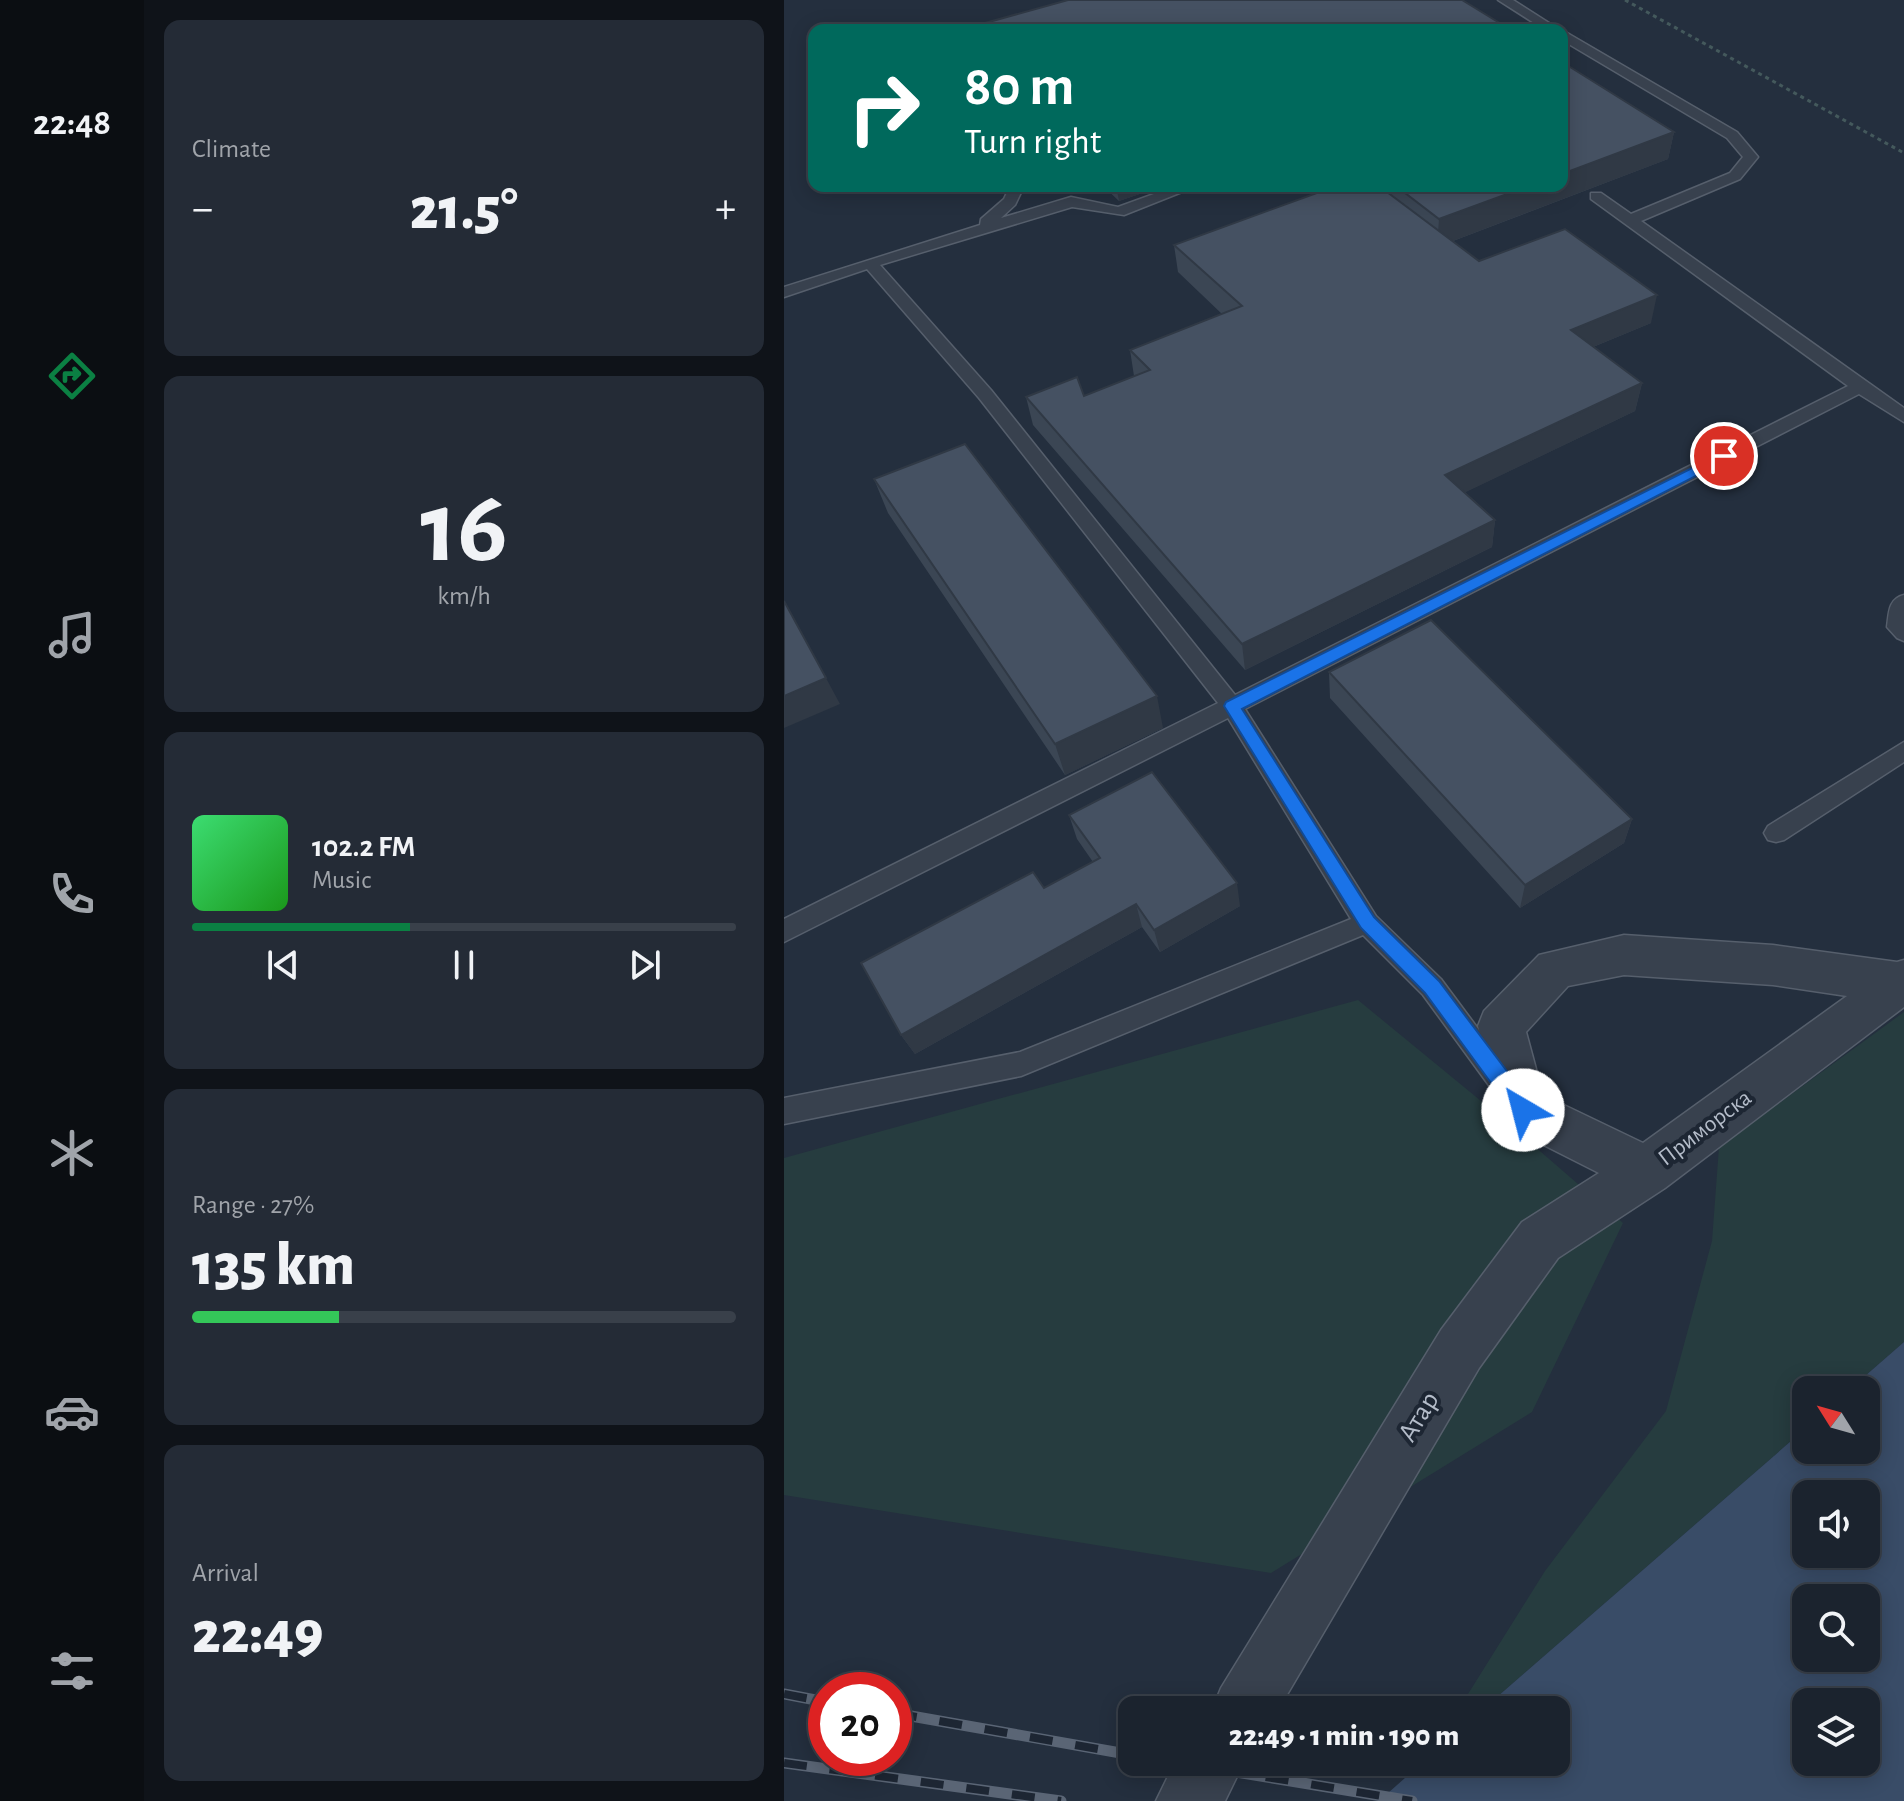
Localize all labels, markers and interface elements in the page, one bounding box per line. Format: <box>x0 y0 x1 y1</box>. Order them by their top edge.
icon: right <box>832 56 936 160</box>
text: 80 m <box>964 59 1074 115</box>
text: 22:48 <box>33 105 111 141</box>
text: Turn right <box>964 124 1101 160</box>
text: Climate <box>192 136 271 162</box>
text: 21.5° <box>410 180 518 240</box>
text: − <box>192 187 213 231</box>
text: + <box>715 187 736 231</box>
icon: directions <box>44 348 100 404</box>
pin <box>1690 422 1758 490</box>
icon: arrive <box>1702 434 1746 478</box>
text: 16 <box>420 477 508 581</box>
text: km/h <box>437 583 491 609</box>
icon: music <box>44 607 100 663</box>
text: 102.2 FM <box>312 832 415 862</box>
icon: phone <box>44 866 100 922</box>
text: Music <box>312 867 371 893</box>
icon: previous <box>261 943 305 987</box>
icon: pause <box>442 943 486 987</box>
icon: next <box>623 943 667 987</box>
position arrow <box>1481 1068 1565 1152</box>
street label: Приморска <box>1654 1085 1756 1171</box>
icon: climate <box>44 1125 100 1181</box>
text: Range · 27% <box>192 1192 314 1218</box>
text: 135 km <box>192 1236 355 1296</box>
north arrow <box>1792 1376 1880 1464</box>
map controls <box>1792 1376 1880 1776</box>
icon: car <box>44 1384 100 1440</box>
street label: Атар <box>1393 1387 1445 1447</box>
button: sound <box>1792 1480 1880 1568</box>
text: Arrival <box>192 1560 259 1586</box>
button: search <box>1792 1584 1880 1672</box>
text: 22:49 <box>192 1604 323 1664</box>
icon: filters <box>44 1643 100 1699</box>
speed limit sign: 20 <box>808 1672 912 1776</box>
button: layers <box>1792 1688 1880 1776</box>
text: 22:49 · 1 min · 190 m <box>1229 1721 1459 1751</box>

